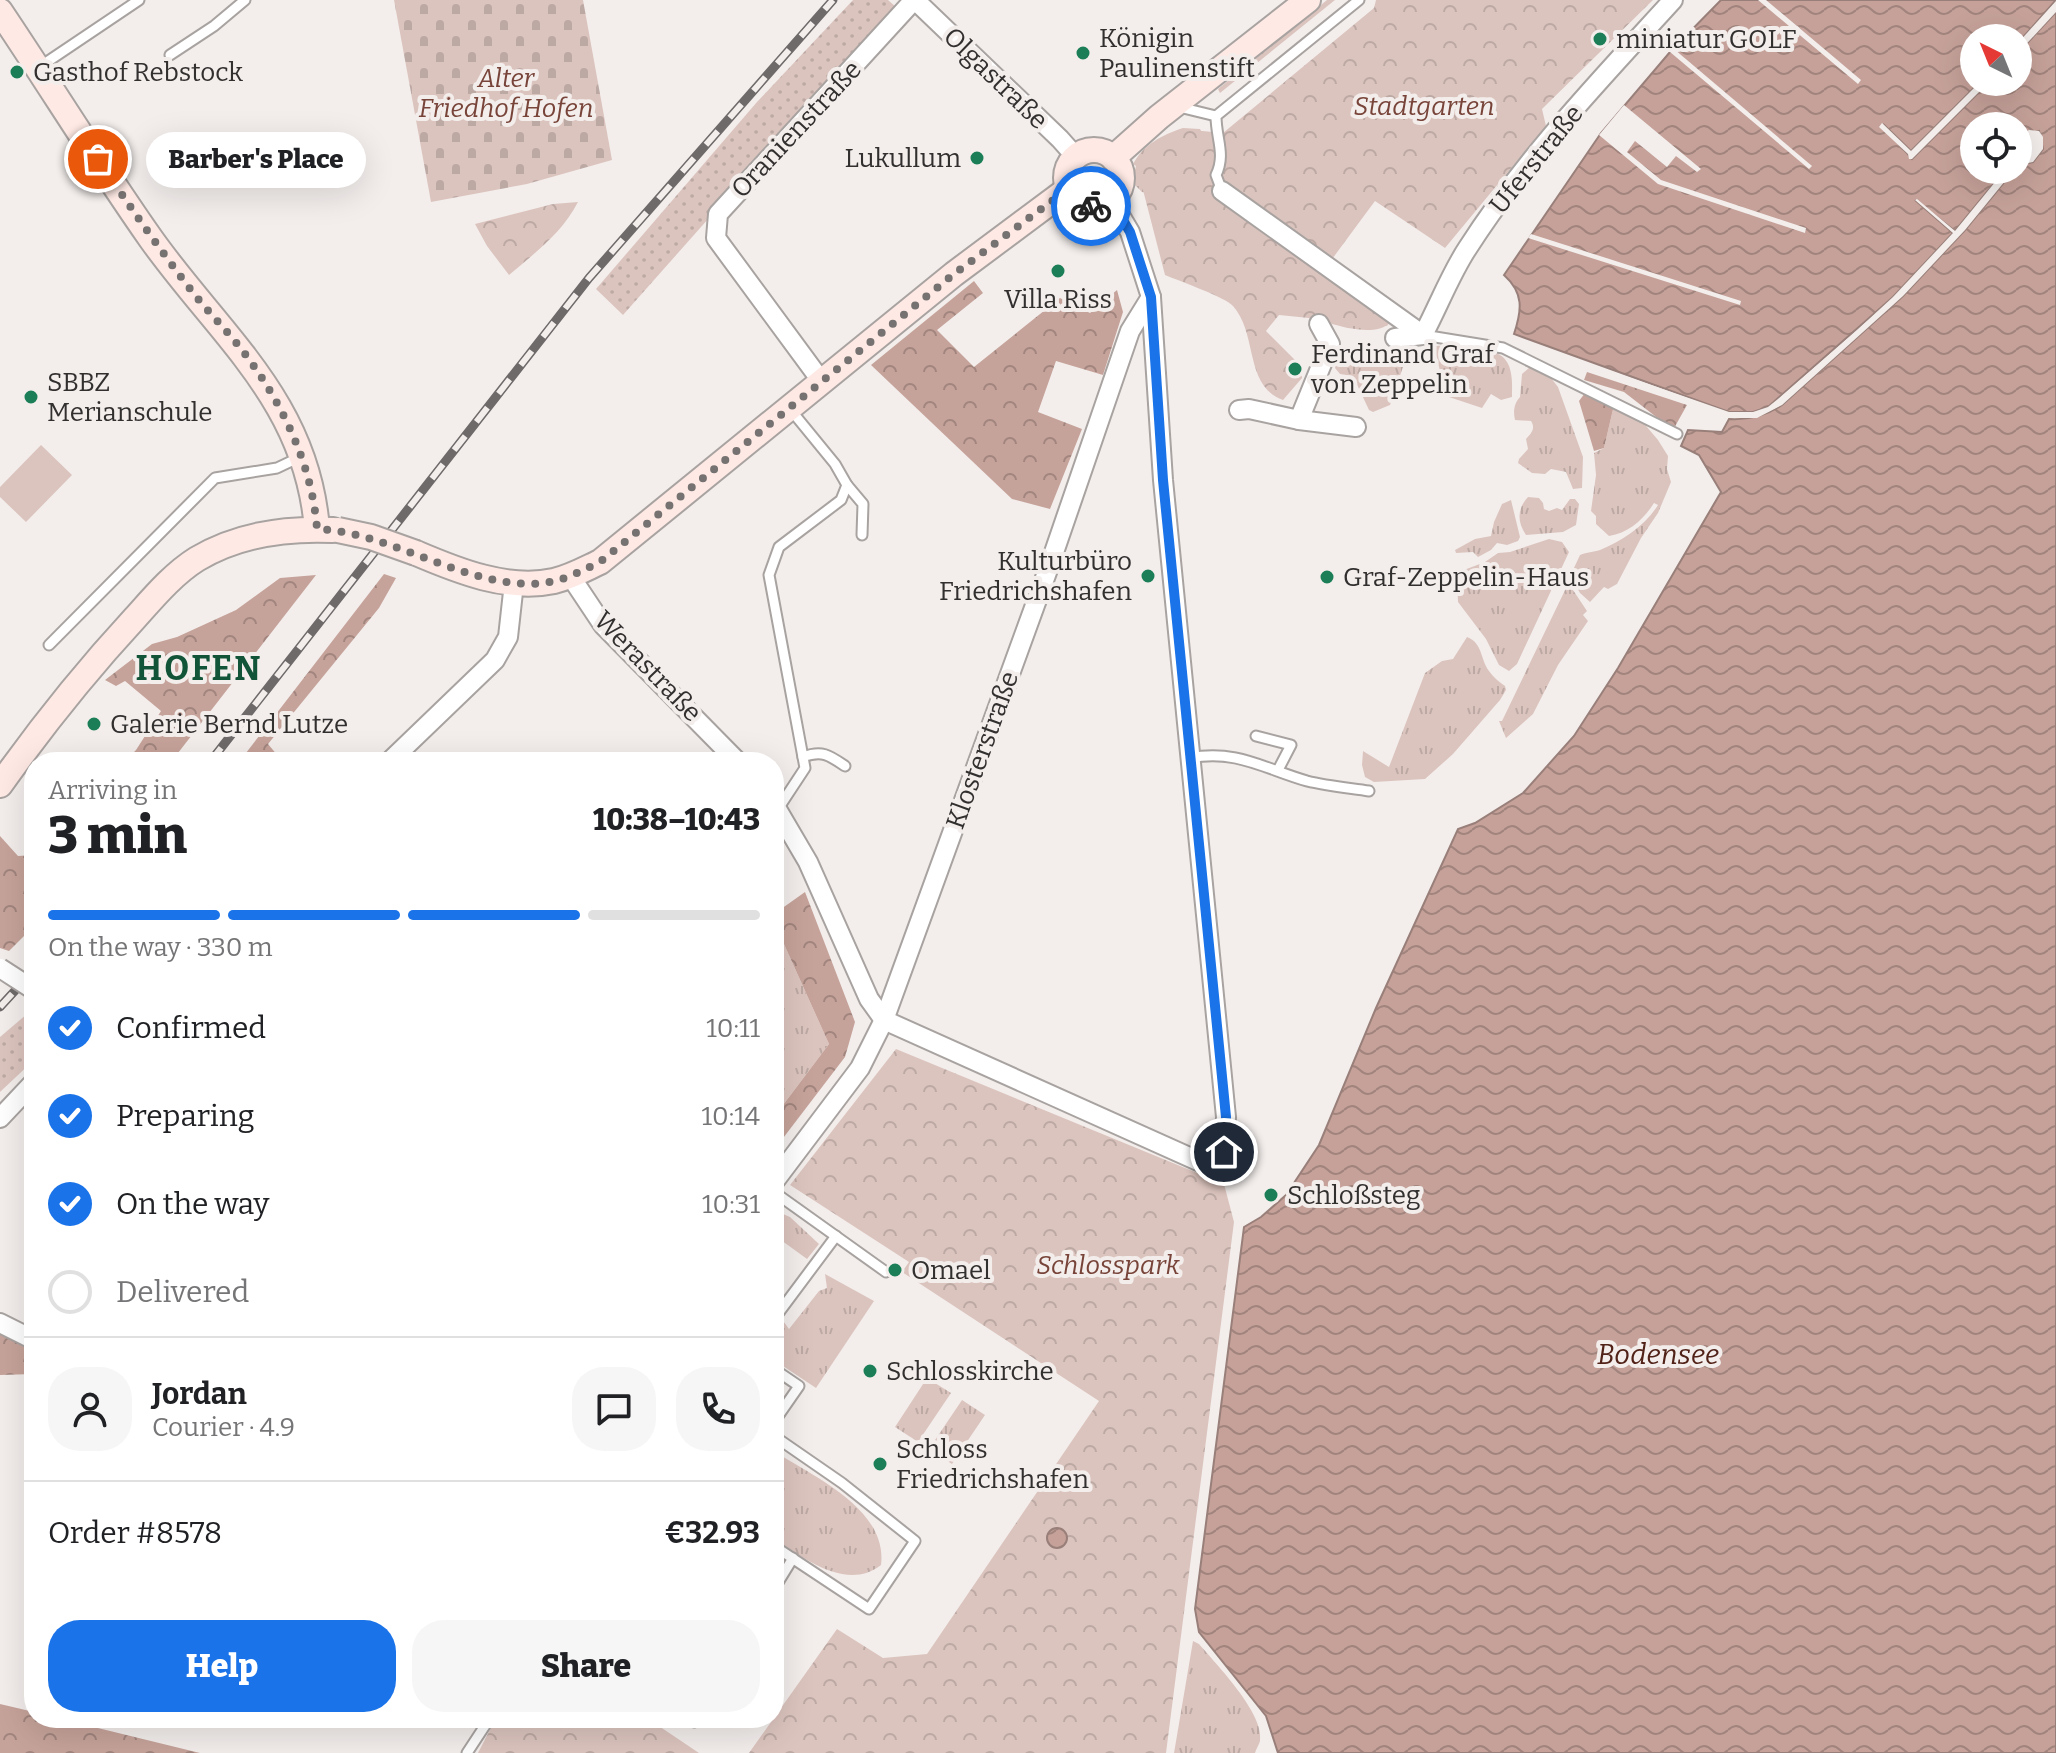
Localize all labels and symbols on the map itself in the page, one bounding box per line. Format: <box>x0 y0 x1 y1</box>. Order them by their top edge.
street label: Olgastraße <box>937 21 1054 136</box>
place label: Königin Paulinenstift <box>1099 23 1255 84</box>
place label: miniatur GOLF <box>1616 24 1796 55</box>
north arrow <box>1960 24 2032 96</box>
marker: miniatur GOLF <box>1591 30 1609 48</box>
marker: Königin Paulinenstift <box>1074 44 1092 62</box>
street label: Oranienstraße <box>725 54 868 204</box>
place label: Gasthof Rebstock <box>33 57 243 88</box>
marker: Gasthof Rebstock <box>8 63 26 81</box>
park label: Alter Friedhof Hofen <box>419 63 593 124</box>
park label: Stadtgarten <box>1354 91 1494 122</box>
street label: Uferstraße <box>1483 99 1590 220</box>
pin <box>64 125 132 193</box>
callout: Barber's Place <box>146 131 366 187</box>
place label: Lukullum <box>845 143 961 174</box>
marker: Lukullum <box>968 149 986 167</box>
courier <box>1051 166 1131 246</box>
marker: Villa Riss <box>1049 262 1067 280</box>
place label: Villa Riss <box>1004 284 1112 315</box>
place label: Ferdinand Graf von Zeppelin <box>1310 339 1496 400</box>
marker: Ferdinand Graf von Zeppelin <box>1286 360 1304 378</box>
place label: SBBZ Merianschule <box>47 367 212 428</box>
marker: SBBZ Merianschule <box>22 388 40 406</box>
place label: Kulturbüro Friedrichshafen <box>939 546 1133 607</box>
place label: Graf-Zeppelin-Haus <box>1343 562 1589 593</box>
marker: Kulturbüro Friedrichshafen <box>1139 567 1157 585</box>
marker: Graf-Zeppelin-Haus <box>1318 568 1336 586</box>
street label: Werastraße <box>587 605 708 728</box>
district label: HOFEN <box>135 648 263 689</box>
street label: Klosterstraße <box>940 667 1025 833</box>
place label: Galerie Bernd Lutze <box>110 709 348 740</box>
marker: Galerie Bernd Lutze <box>85 715 103 733</box>
pin <box>1190 1118 1258 1186</box>
place label: Schloßsteg <box>1287 1180 1421 1211</box>
marker: Schloßsteg <box>1262 1186 1280 1204</box>
park label: Schlosspark <box>1036 1250 1181 1281</box>
place label: Omael <box>911 1255 991 1286</box>
marker: Omael <box>886 1261 904 1279</box>
water label: Bodensee <box>1597 1338 1719 1371</box>
place label: Schlosskirche <box>886 1356 1054 1387</box>
marker: Schlosskirche <box>861 1362 879 1380</box>
place label: Schloss Friedrichshafen <box>896 1434 1089 1495</box>
marker: Schloss Friedrichshafen <box>871 1455 889 1473</box>

